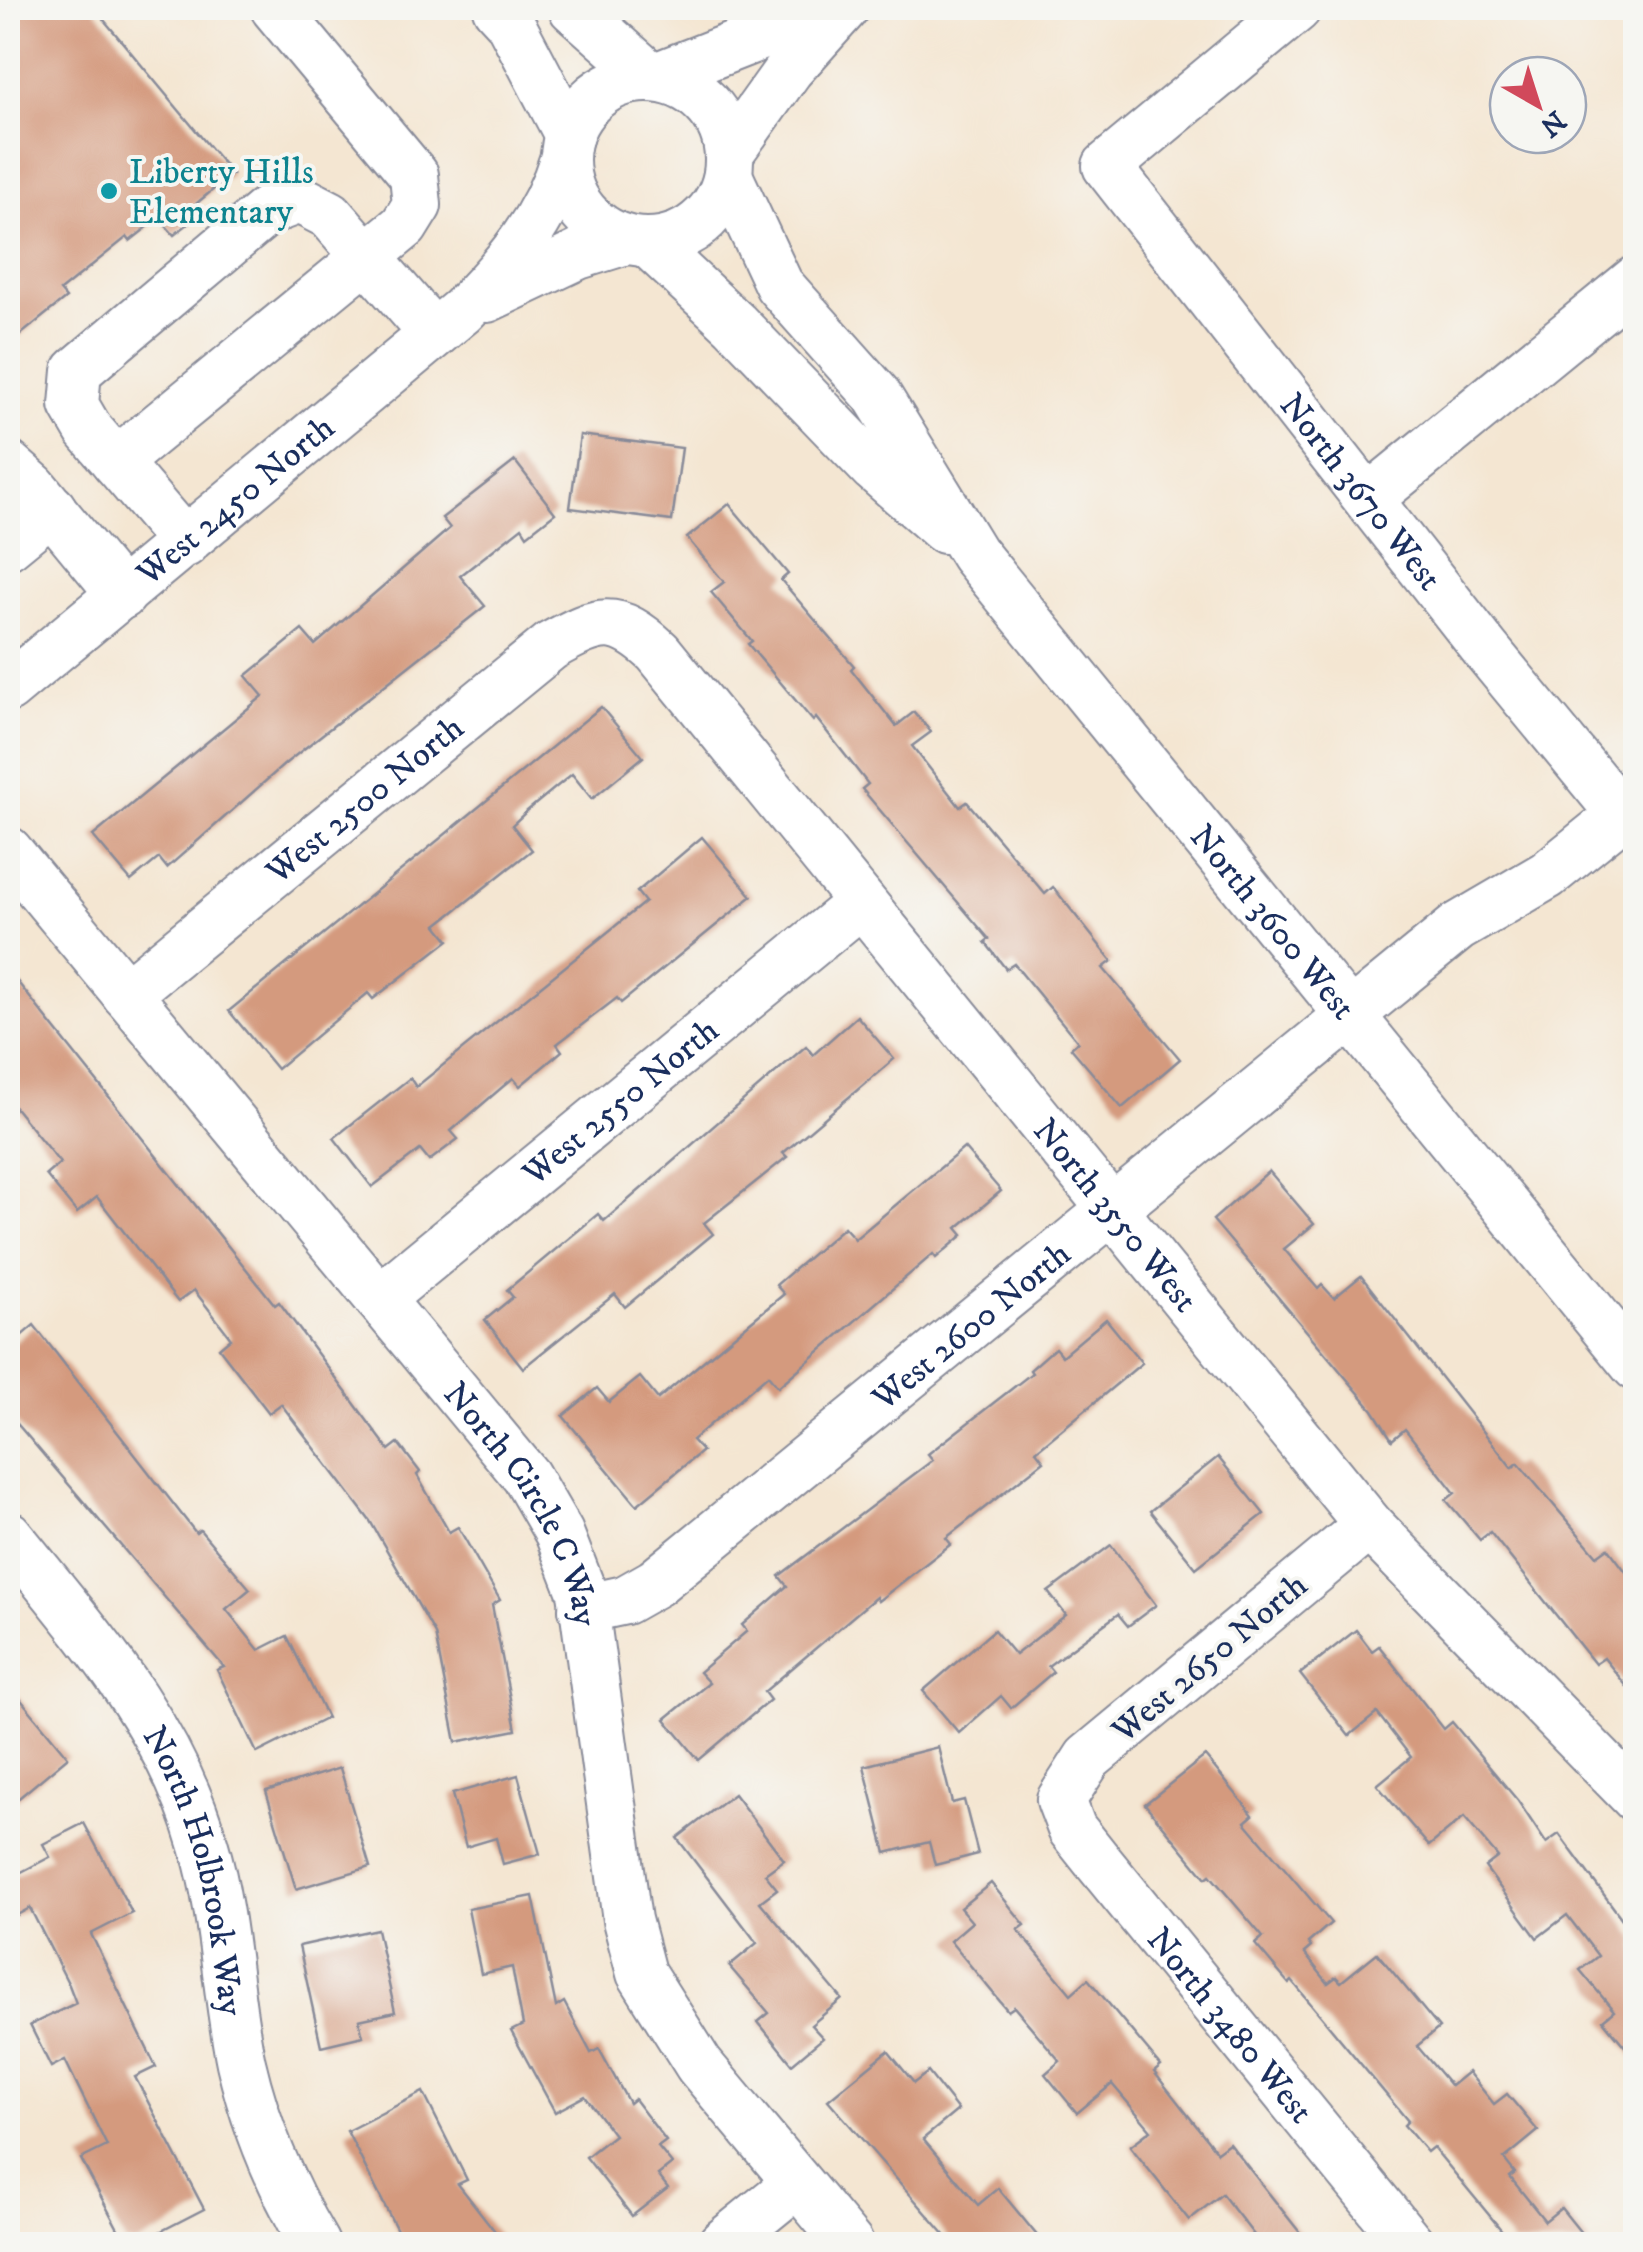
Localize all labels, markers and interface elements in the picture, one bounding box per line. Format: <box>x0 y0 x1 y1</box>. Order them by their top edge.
north arrow <box>1488 55 1588 155</box>
text: N <box>1533 102 1573 144</box>
place label: Liberty Hills Elementary <box>129 151 314 235</box>
marker: Liberty Hills Elementary <box>98 180 120 202</box>
street label: North 3670 West <box>1269 385 1451 600</box>
street label: West 2450 North <box>128 406 344 597</box>
street label: West 2500 North <box>257 707 473 895</box>
street label: North 3600 West <box>1179 816 1365 1029</box>
street label: West 2550 North <box>513 1009 728 1197</box>
street label: North 3550 West <box>1023 1110 1207 1322</box>
street label: West 2600 North <box>863 1233 1080 1421</box>
street label: North Circle C Way <box>433 1373 606 1629</box>
street label: West 2650 North <box>1103 1564 1317 1754</box>
street label: North Holbrook Way <box>132 1718 253 2019</box>
street label: North 3480 West <box>1136 1919 1322 2133</box>

